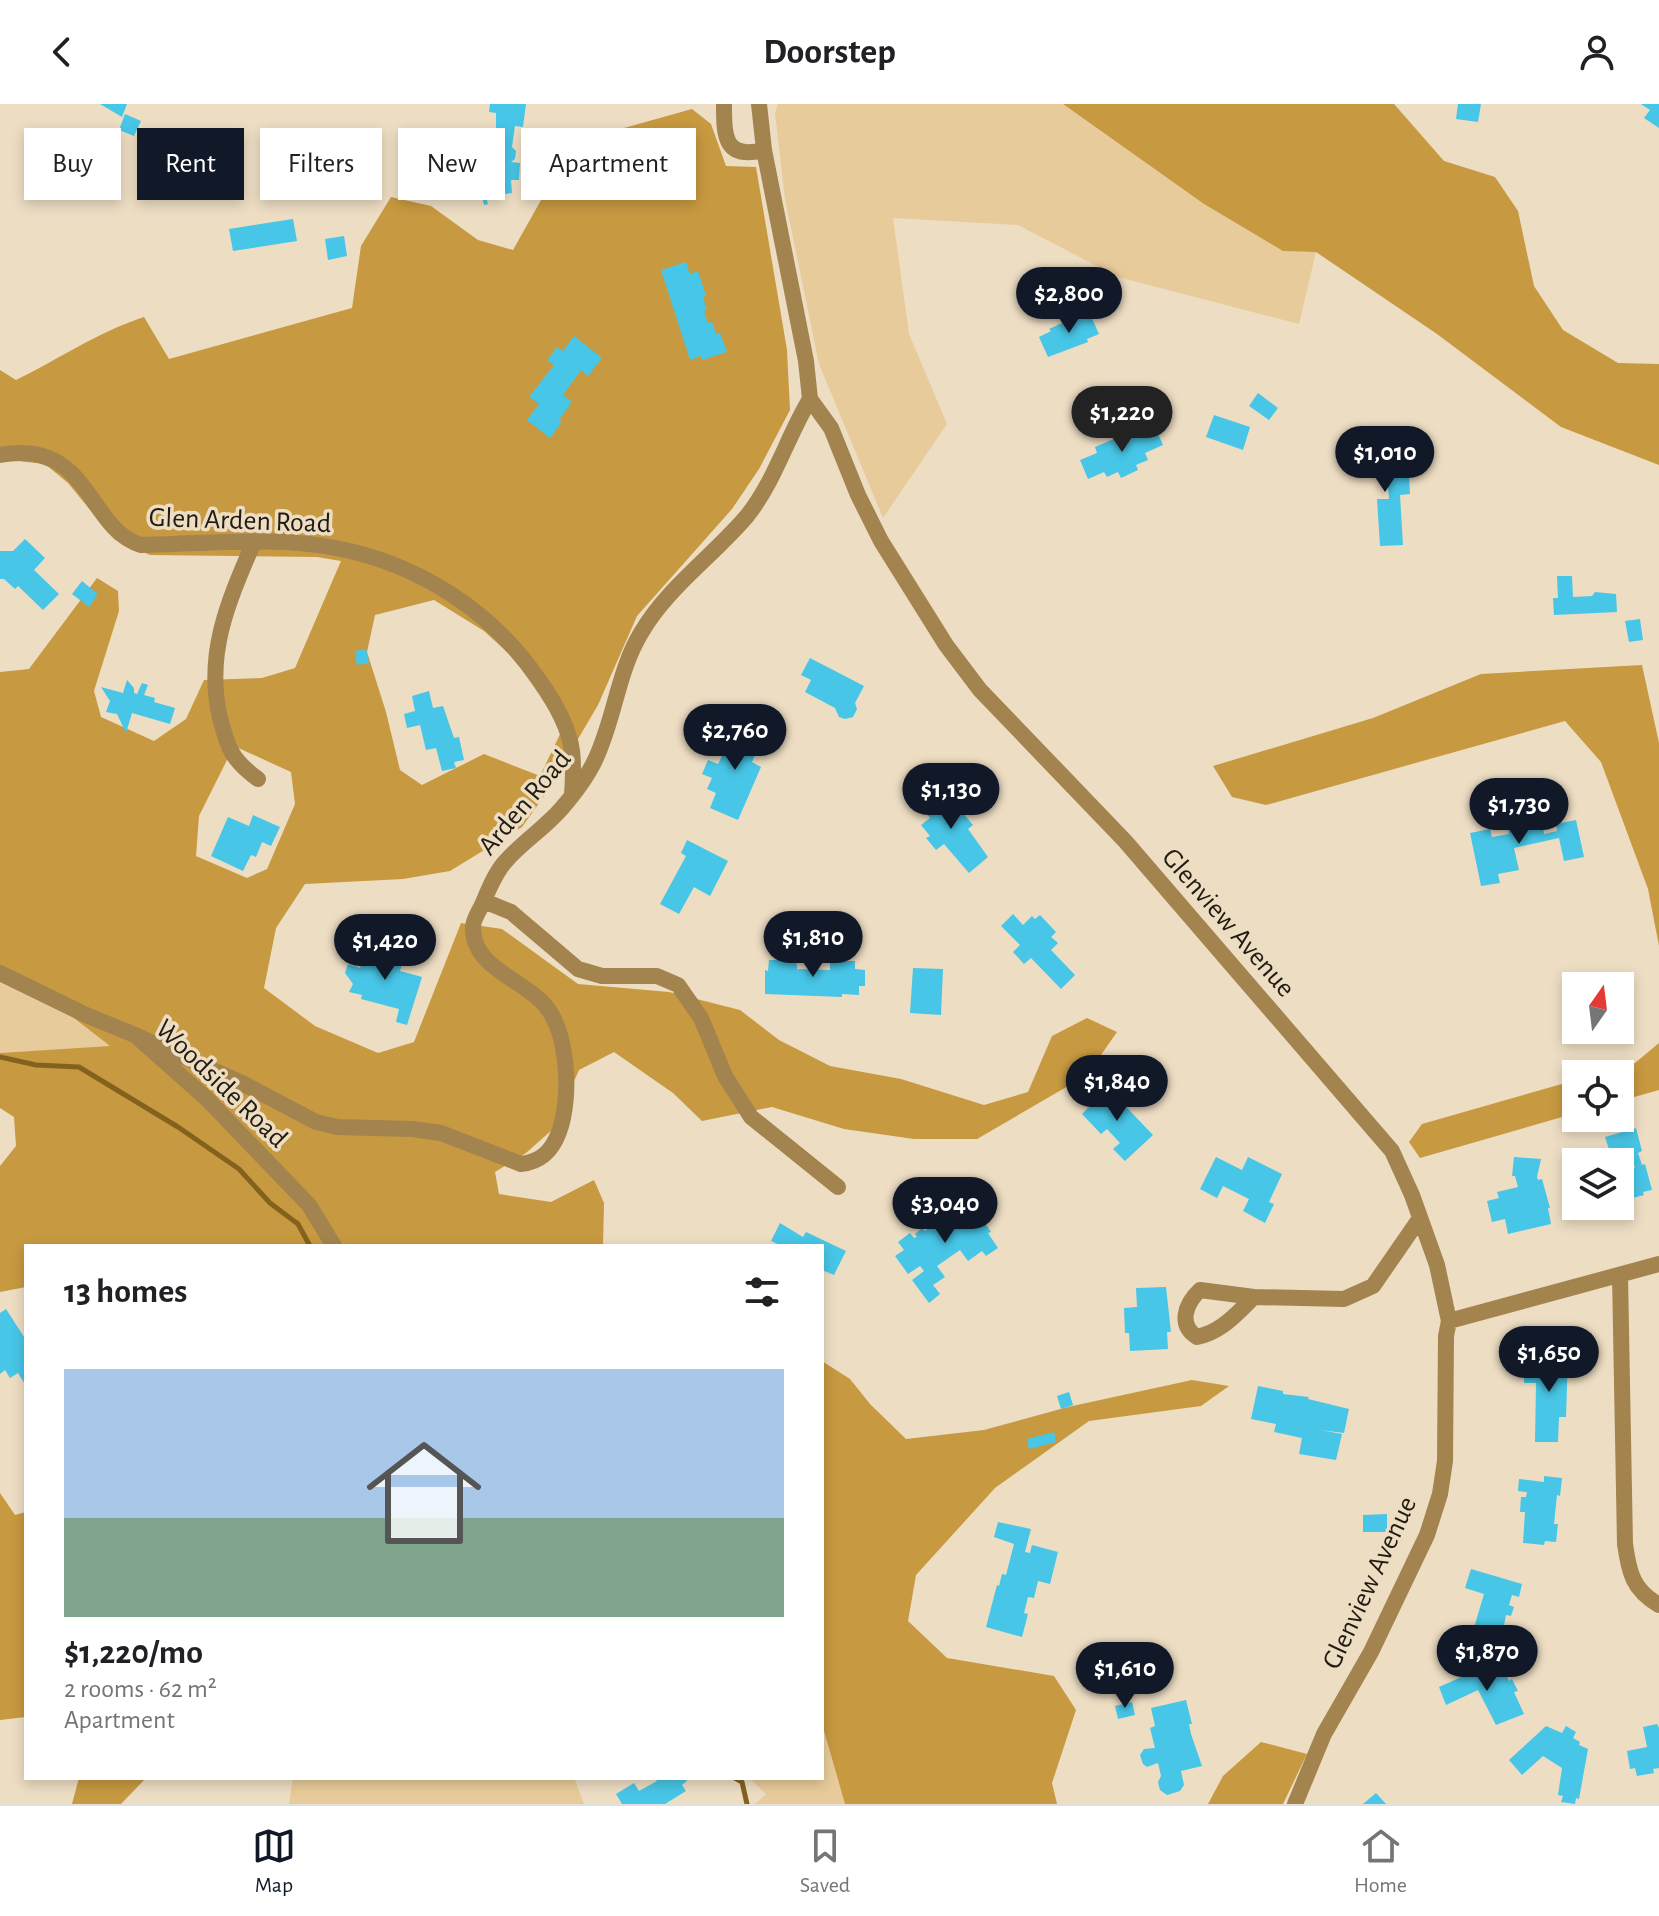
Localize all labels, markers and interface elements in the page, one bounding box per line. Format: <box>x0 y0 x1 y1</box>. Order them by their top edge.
icon: back <box>40 30 84 74</box>
icon: person <box>1575 30 1619 74</box>
text: Doorstep <box>763 34 896 70</box>
chip: Buy <box>24 128 121 200</box>
chip: Rent <box>137 128 244 200</box>
chip: Filters <box>260 128 382 200</box>
chip: New <box>398 128 505 200</box>
chip: Apartment <box>521 128 696 200</box>
pin: $2,800 <box>1004 267 1134 335</box>
text: $2,800 <box>1034 280 1104 306</box>
pin: $1,220 <box>1057 386 1187 454</box>
text: $1,220 <box>1089 399 1155 425</box>
pin: $1,010 <box>1320 426 1450 494</box>
text: $1,010 <box>1353 439 1417 465</box>
street label: Glen Arden Road <box>148 504 332 538</box>
pin: $2,760 <box>670 704 800 772</box>
text: $2,760 <box>701 717 769 743</box>
street label: Arden Road <box>473 745 577 861</box>
pin: $1,130 <box>886 763 1016 831</box>
text: $1,130 <box>920 776 982 802</box>
pin: $1,730 <box>1454 778 1584 846</box>
text: $1,730 <box>1488 791 1551 817</box>
street label: Glenview Avenue <box>1156 843 1300 1003</box>
pin: $1,810 <box>748 911 878 979</box>
pin: $1,420 <box>320 914 450 982</box>
text: $1,810 <box>782 924 844 950</box>
text: $1,420 <box>352 927 418 953</box>
north arrow <box>1562 972 1634 1044</box>
map controls <box>1562 972 1634 1220</box>
street label: Woodside Road <box>150 1015 292 1153</box>
pin: $1,840 <box>1052 1055 1182 1123</box>
button: locate <box>1562 1060 1634 1132</box>
text: $1,840 <box>1084 1068 1150 1094</box>
button: layers <box>1562 1148 1634 1220</box>
pin: $3,040 <box>880 1177 1010 1245</box>
text: $3,040 <box>910 1190 980 1216</box>
icon: filters <box>740 1270 784 1314</box>
text: 13 homes <box>64 1275 187 1309</box>
pin: $1,650 <box>1484 1326 1614 1394</box>
text: $1,650 <box>1517 1339 1581 1365</box>
icon: home <box>352 1421 496 1565</box>
street label: Glenview Avenue <box>1318 1492 1422 1674</box>
pin: $1,870 <box>1422 1625 1552 1693</box>
text: $1,220/mo <box>64 1636 203 1670</box>
text: $1,870 <box>1455 1638 1519 1664</box>
pin: $1,610 <box>1060 1642 1190 1710</box>
text: $1,610 <box>1094 1655 1156 1681</box>
text: 2 rooms · 62 m² <box>64 1676 217 1702</box>
text: Apartment <box>64 1707 175 1733</box>
tab: Map <box>252 1824 296 1898</box>
tab: Saved <box>800 1824 850 1898</box>
tab: Home <box>1354 1824 1407 1898</box>

